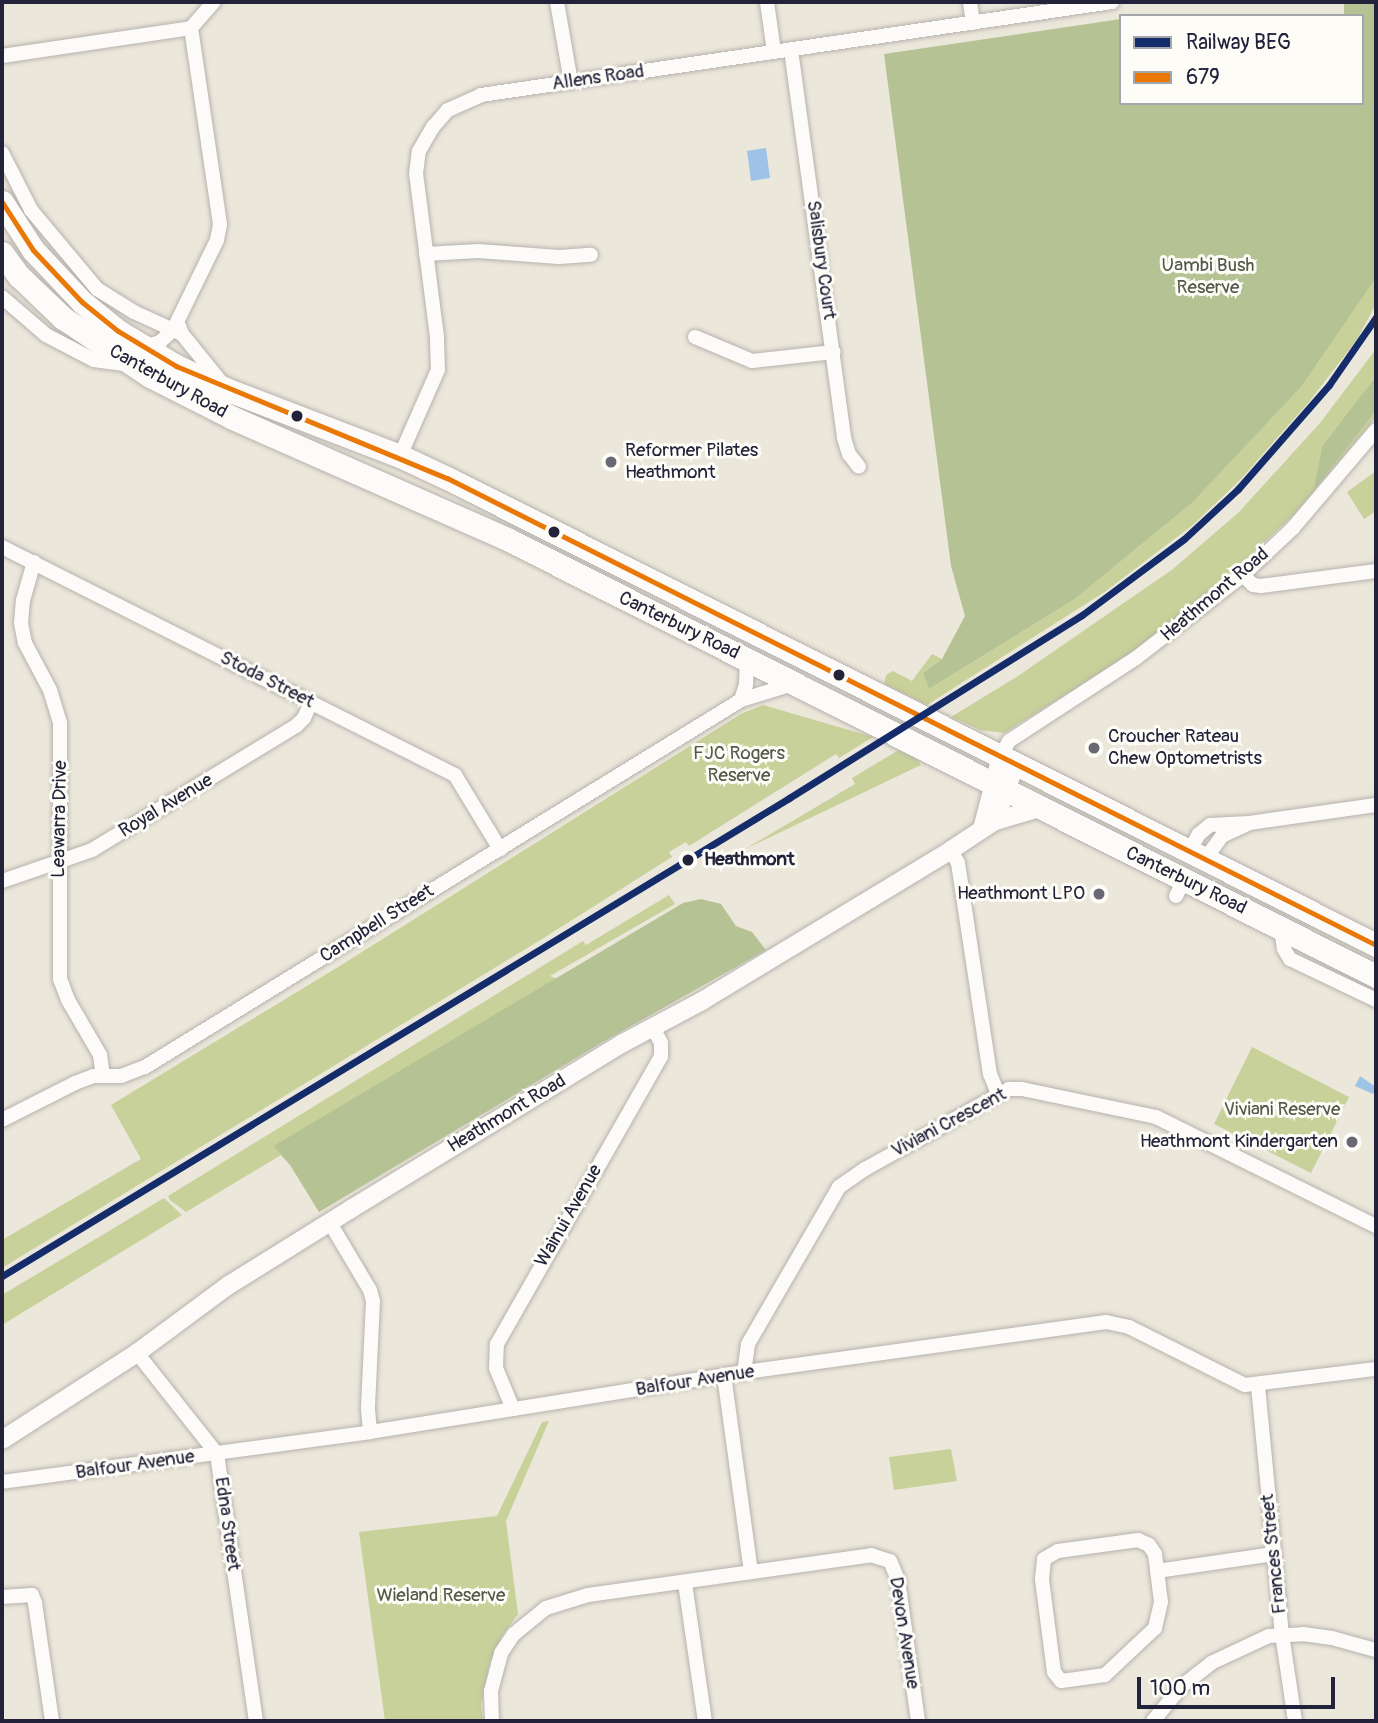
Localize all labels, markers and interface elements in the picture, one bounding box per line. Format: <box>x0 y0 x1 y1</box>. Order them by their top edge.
legend <box>1119 14 1364 105</box>
text: Railway BEG <box>1186 29 1291 56</box>
street label: Allens Road <box>551 60 645 96</box>
text: 679 <box>1186 64 1220 91</box>
street label: Salisbury Court <box>801 199 841 321</box>
park label: Uambi Bush Reserve <box>1162 255 1254 299</box>
street label: Canterbury Road <box>105 340 231 424</box>
unlabelled marker <box>290 409 304 423</box>
place label: Reformer Pilates Heathmont <box>625 440 758 484</box>
marker: Reformer Pilates Heathmont <box>603 454 619 470</box>
unlabelled marker <box>547 525 561 539</box>
street label: Heathmont Road <box>1156 543 1274 647</box>
street label: Canterbury Road <box>615 587 743 665</box>
street label: Stoda Street <box>216 647 318 713</box>
unlabelled marker <box>832 668 846 682</box>
place label: Croucher Rateau Chew Optometrists <box>1108 726 1262 770</box>
marker: Croucher Rateau Chew Optometrists <box>1086 740 1102 756</box>
park label: FJC Rogers Reserve <box>693 743 785 787</box>
street label: Leawarra Drive <box>48 760 72 878</box>
street label: Royal Avenue <box>115 769 217 843</box>
street label: Canterbury Road <box>1122 842 1250 920</box>
place label: Heathmont <box>704 849 795 871</box>
marker: Heathmont <box>678 850 698 870</box>
street label: Campbell Street <box>316 880 438 968</box>
place label: Heathmont LPO <box>957 883 1085 905</box>
marker: Heathmont LPO <box>1091 886 1107 902</box>
street label: Heathmont Road <box>444 1070 570 1158</box>
street label: Viviani Crescent <box>888 1083 1010 1163</box>
park label: Viviani Reserve <box>1224 1099 1340 1121</box>
place label: Heathmont Kindergarten <box>1140 1131 1338 1153</box>
marker: Heathmont Kindergarten <box>1344 1134 1360 1150</box>
street label: Wainui Avenue <box>531 1161 607 1271</box>
street label: Balfour Avenue <box>634 1360 756 1402</box>
street label: Balfour Avenue <box>74 1445 196 1485</box>
street label: Edna Street <box>209 1476 245 1572</box>
street label: Frances Street <box>1256 1493 1292 1615</box>
street label: Devon Avenue <box>884 1575 924 1691</box>
park label: Wieland Reserve <box>377 1585 505 1607</box>
scale bar <box>1140 1664 1338 1708</box>
text: 100 m <box>1150 1675 1210 1702</box>

